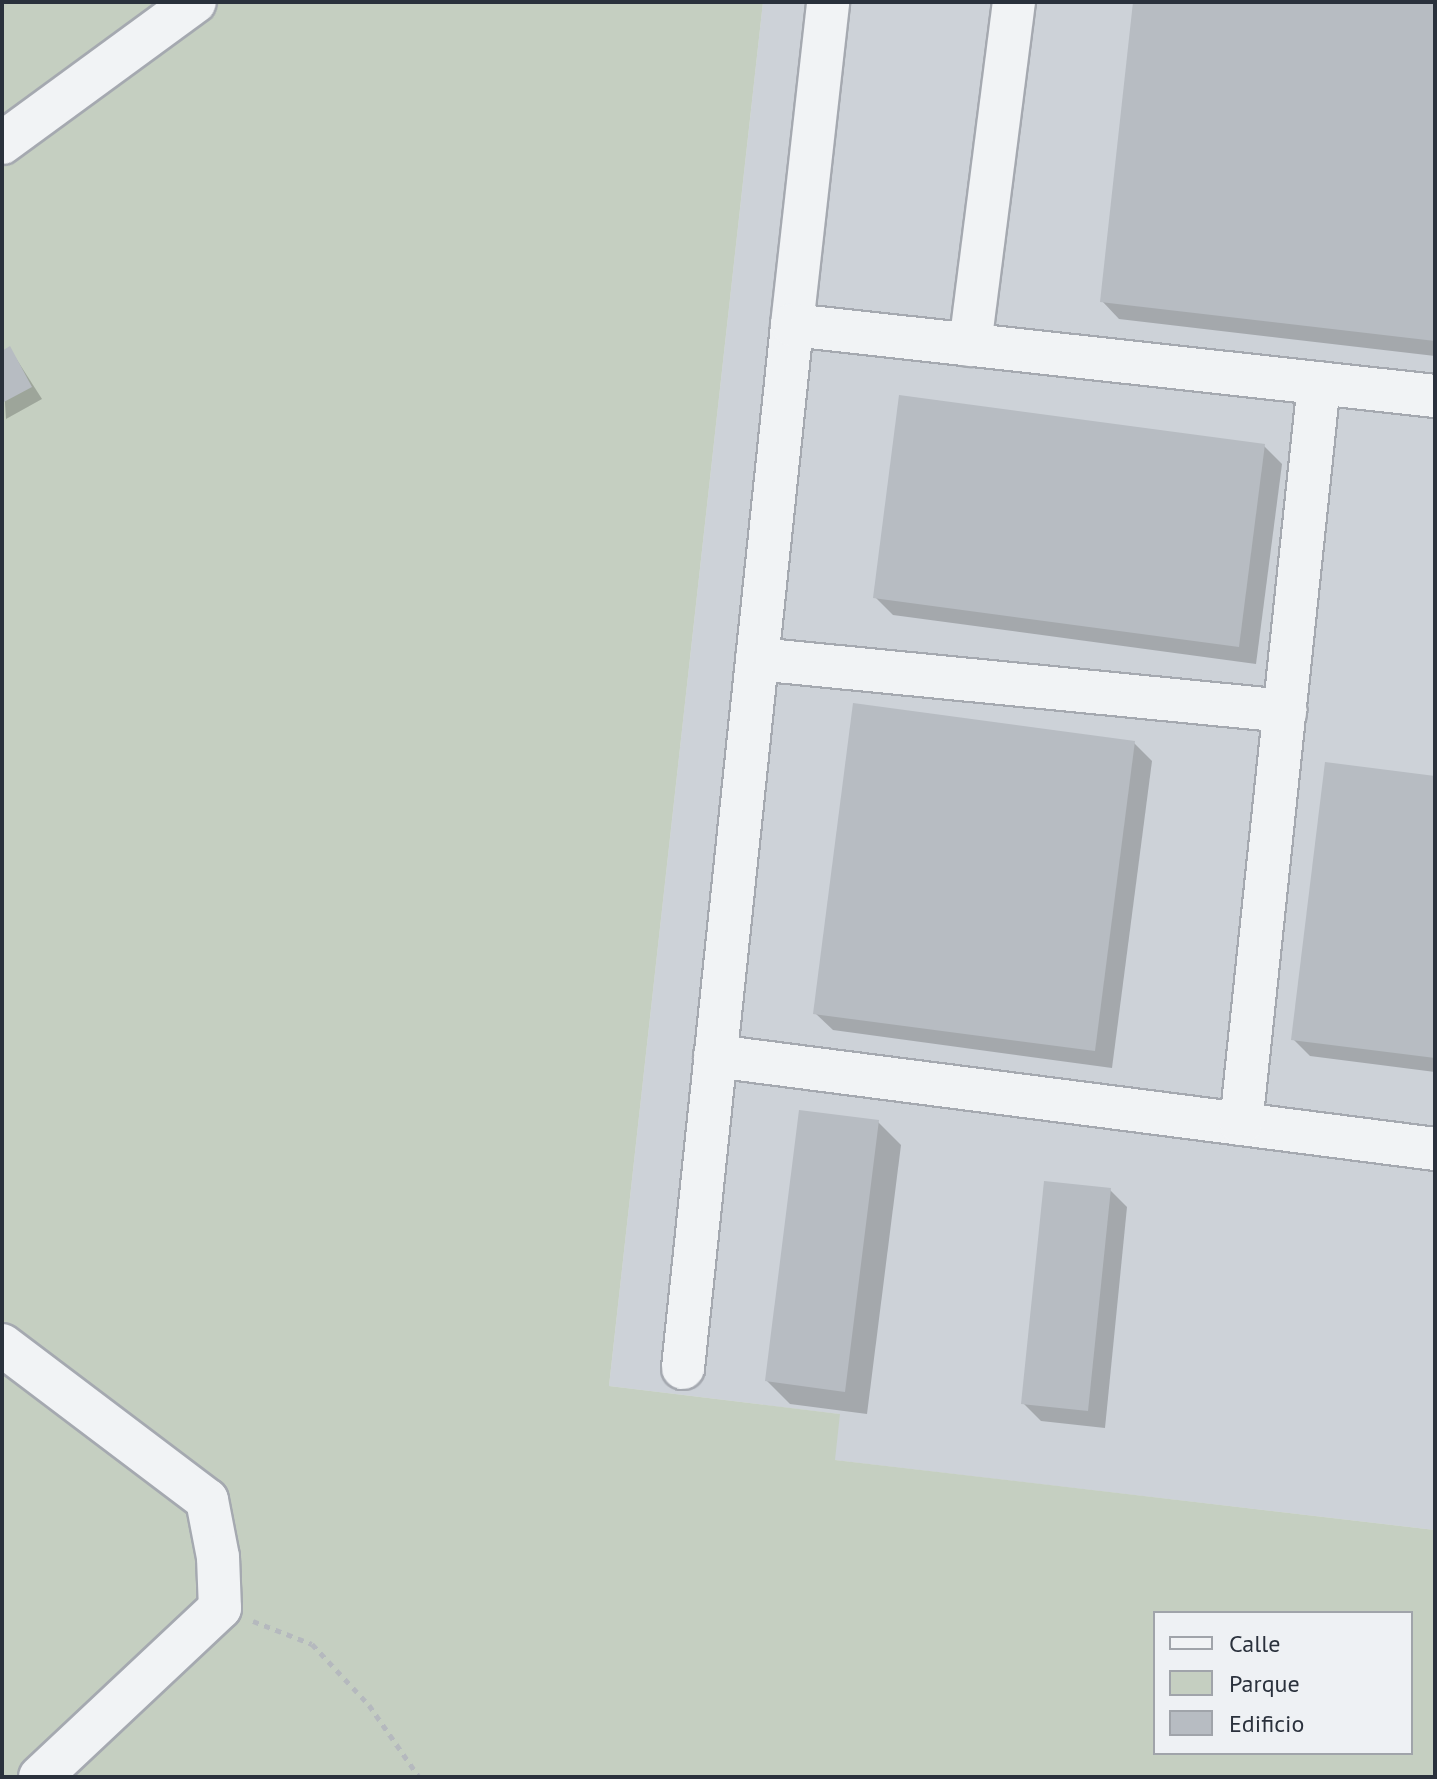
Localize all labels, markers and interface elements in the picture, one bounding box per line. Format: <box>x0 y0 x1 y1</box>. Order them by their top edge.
legend <box>1153 1611 1413 1755</box>
text: Calle <box>1229 1628 1280 1659</box>
text: Parque <box>1229 1668 1300 1699</box>
text: Edificio <box>1229 1708 1304 1739</box>

